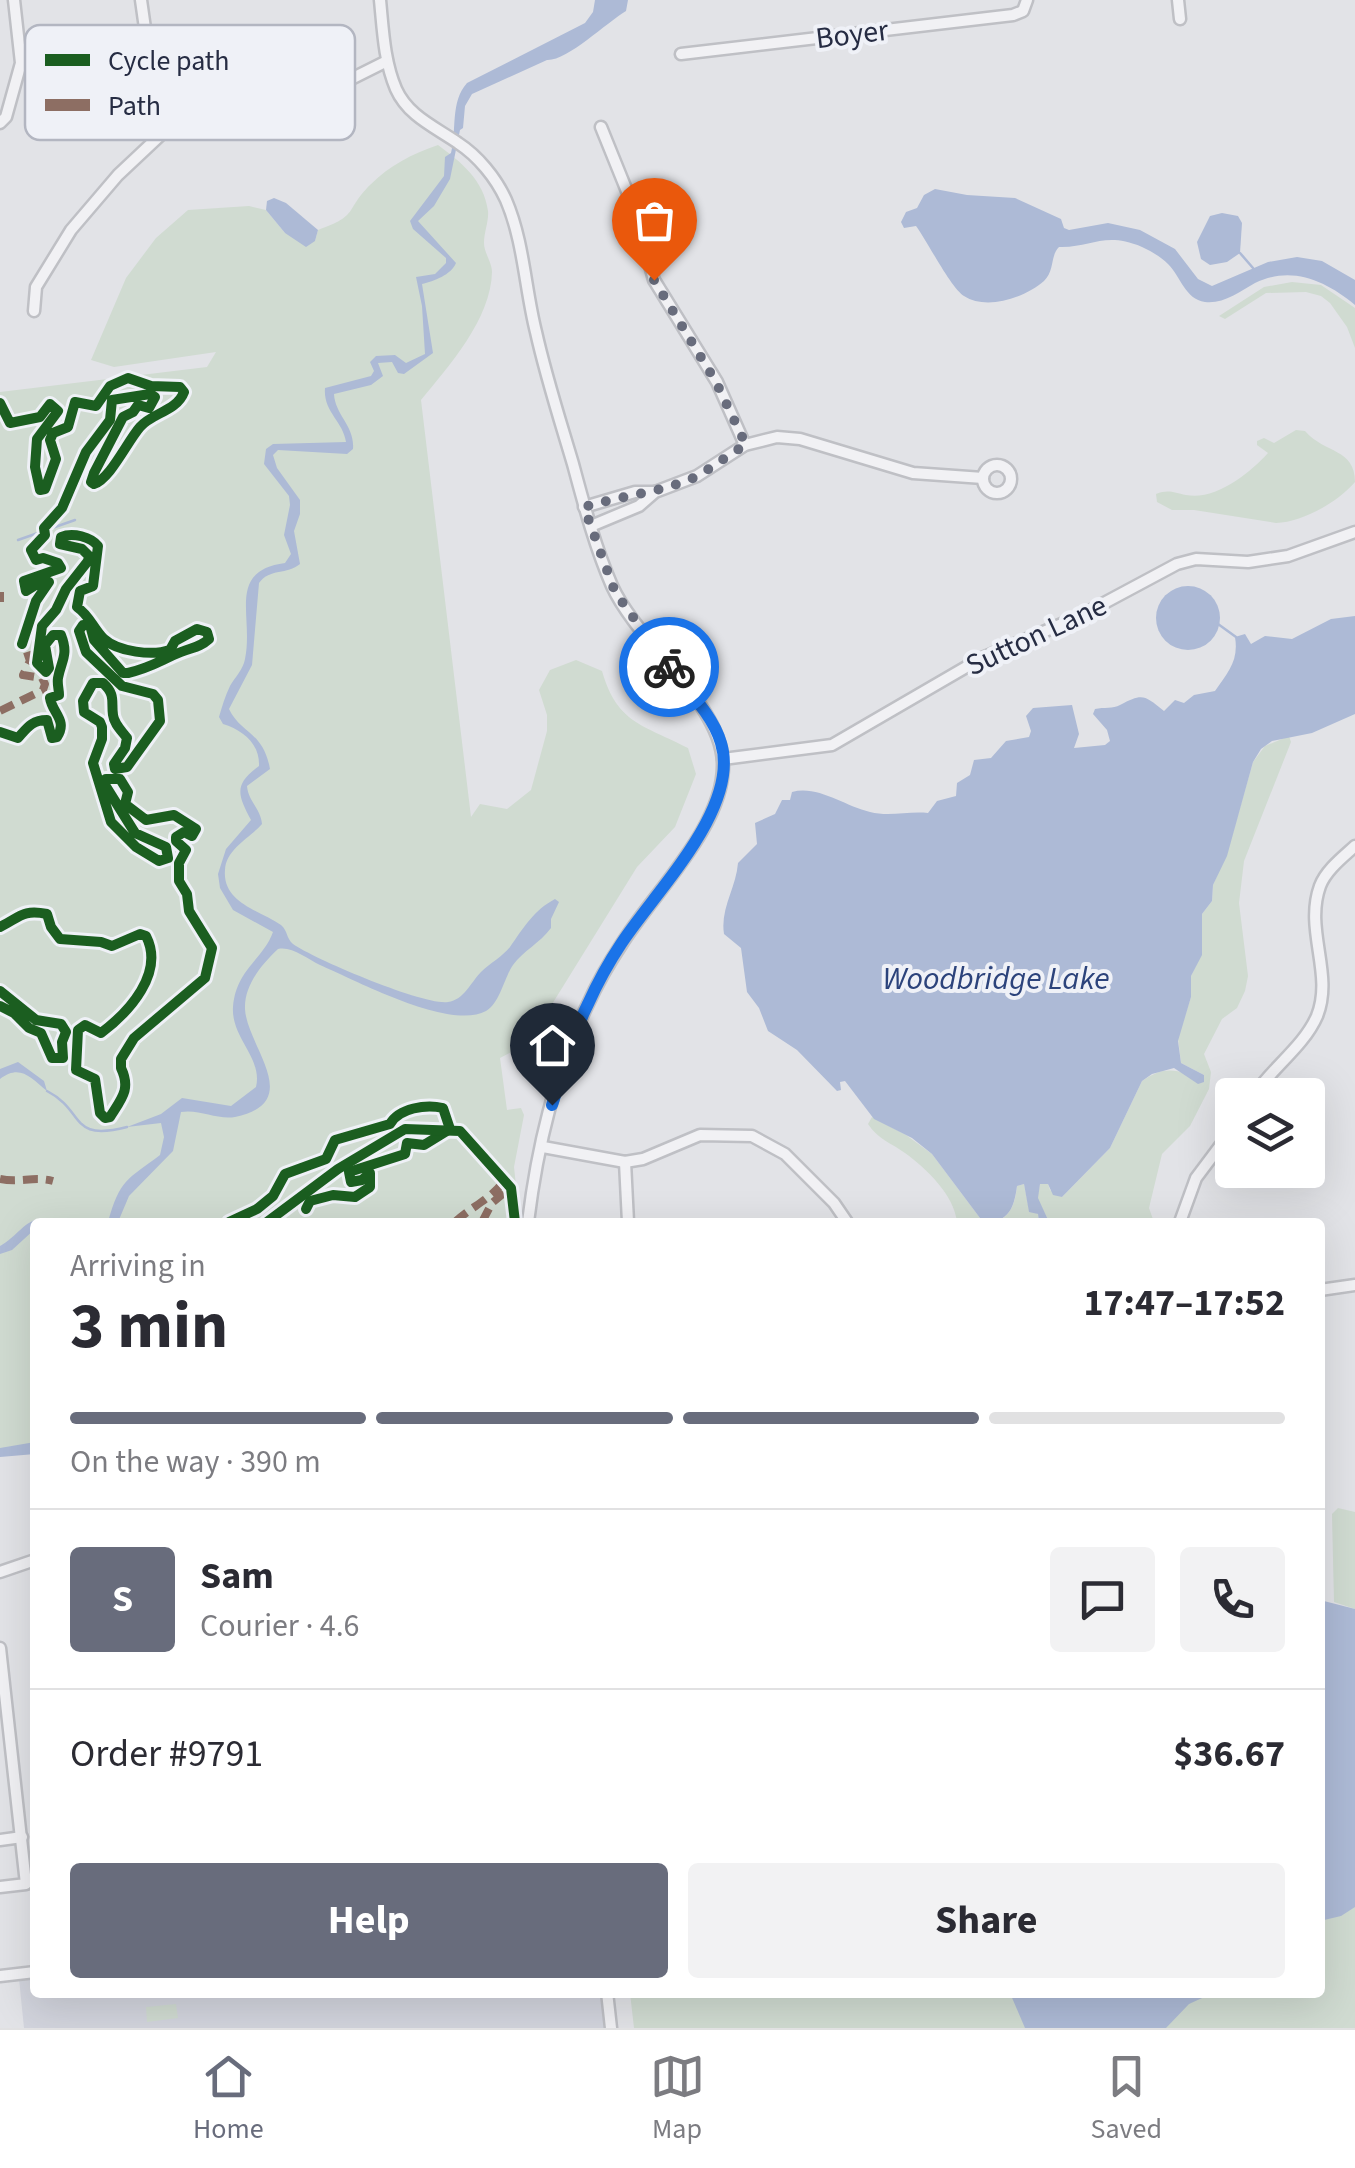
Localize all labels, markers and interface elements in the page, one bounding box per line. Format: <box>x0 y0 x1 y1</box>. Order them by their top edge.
street label: Boyer <box>813 9 891 60</box>
legend <box>25 25 355 140</box>
text: Cycle path <box>108 41 230 81</box>
text: Path <box>108 86 161 126</box>
pin <box>612 178 697 281</box>
icon: bag <box>627 193 682 248</box>
street label: Sutton Lane <box>959 584 1114 687</box>
courier <box>619 617 719 717</box>
icon: bike <box>642 640 697 695</box>
water label: Woodbridge Lake <box>882 956 1110 1002</box>
pin <box>510 1003 595 1106</box>
icon: home <box>525 1018 580 1073</box>
map controls <box>1215 1078 1325 1188</box>
button: layers <box>1215 1078 1325 1188</box>
text: Arriving in <box>70 1243 206 1289</box>
text: 17:47–17:52 <box>1083 1276 1285 1330</box>
text: 3 min <box>70 1280 228 1373</box>
text: On the way · 390 m <box>70 1439 321 1485</box>
button: chat <box>1050 1547 1155 1652</box>
button: phone <box>1180 1547 1285 1652</box>
text: Sam <box>200 1549 274 1603</box>
text: S <box>112 1572 133 1626</box>
text: Courier · 4.6 <box>200 1603 360 1649</box>
text: Order #9791 <box>70 1727 263 1781</box>
text: $36.67 <box>1173 1727 1285 1781</box>
button: Help <box>70 1863 668 1978</box>
button: Share <box>688 1863 1285 1978</box>
tab: Home <box>193 2049 264 2149</box>
tab: Map <box>650 2049 705 2149</box>
tab: Saved <box>1091 2049 1162 2149</box>

